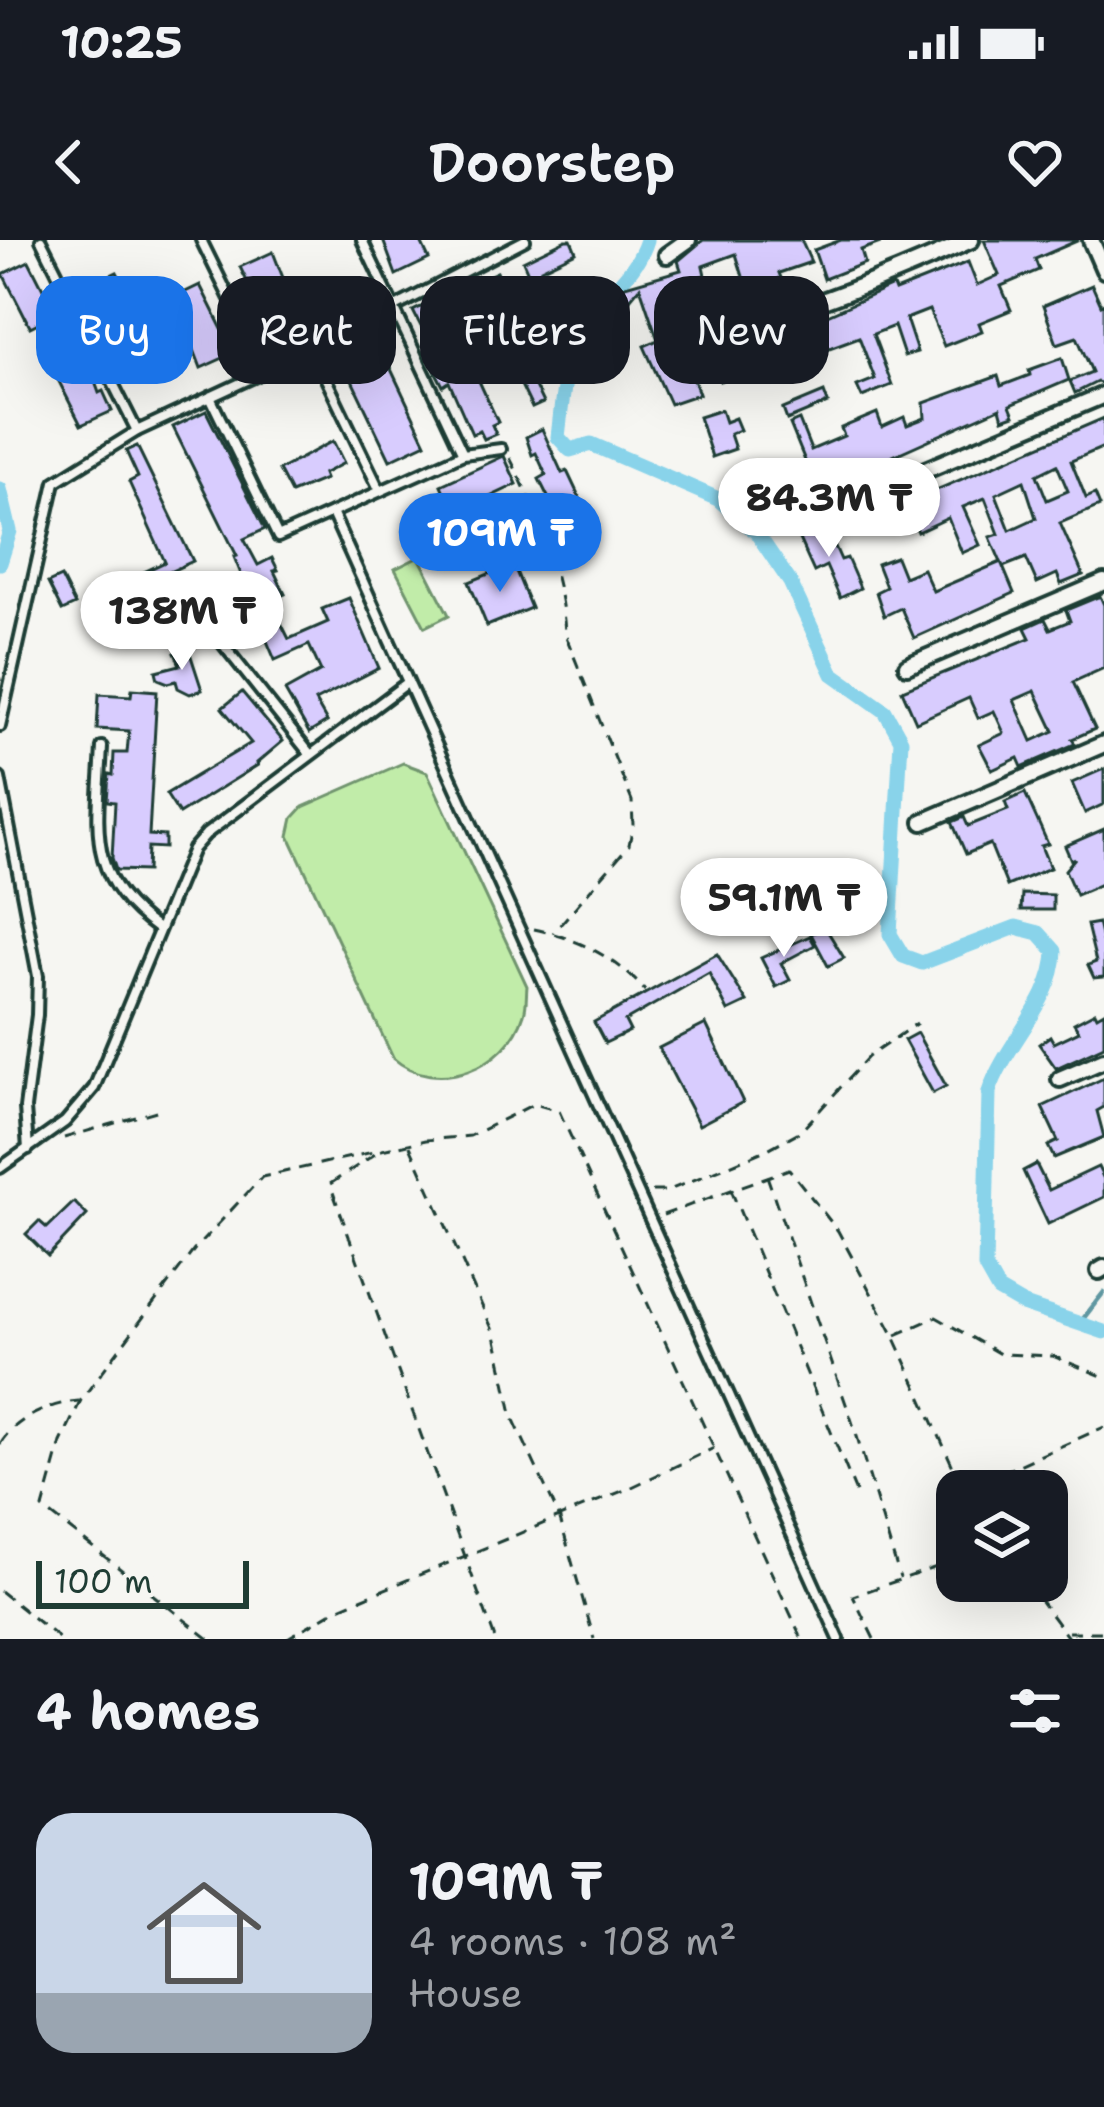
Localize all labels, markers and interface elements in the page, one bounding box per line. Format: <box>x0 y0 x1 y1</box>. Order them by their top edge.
text: 10:25 <box>60 12 183 72</box>
text: Doorstep <box>429 126 675 198</box>
icon: back <box>36 129 102 195</box>
icon: heart <box>1002 129 1068 195</box>
chip: Buy <box>36 276 193 384</box>
chip: Rent <box>217 276 396 384</box>
chip: Filters <box>420 276 630 384</box>
chip: New <box>654 276 829 384</box>
pin: 84.3M ₸ <box>718 458 940 560</box>
text: 84.3M ₸ <box>745 471 913 523</box>
pin: 109M ₸ <box>402 493 598 595</box>
text: 109M ₸ <box>426 506 574 558</box>
pin: 138M ₸ <box>84 571 280 673</box>
text: 138M ₸ <box>107 584 257 636</box>
pin: 59.1M ₸ <box>673 858 895 960</box>
text: 59.1M ₸ <box>707 871 861 923</box>
map controls <box>936 1470 1068 1602</box>
button: layers <box>936 1470 1068 1602</box>
scale bar <box>36 1555 249 1608</box>
text: 100 m <box>54 1559 153 1604</box>
text: 4 homes <box>36 1677 260 1745</box>
icon: filters <box>1002 1678 1068 1744</box>
text: 109M ₸ <box>408 1847 602 1915</box>
icon: home <box>132 1861 276 2005</box>
text: 4 rooms · 108 m² <box>408 1915 737 1967</box>
text: House <box>408 1967 523 2019</box>

